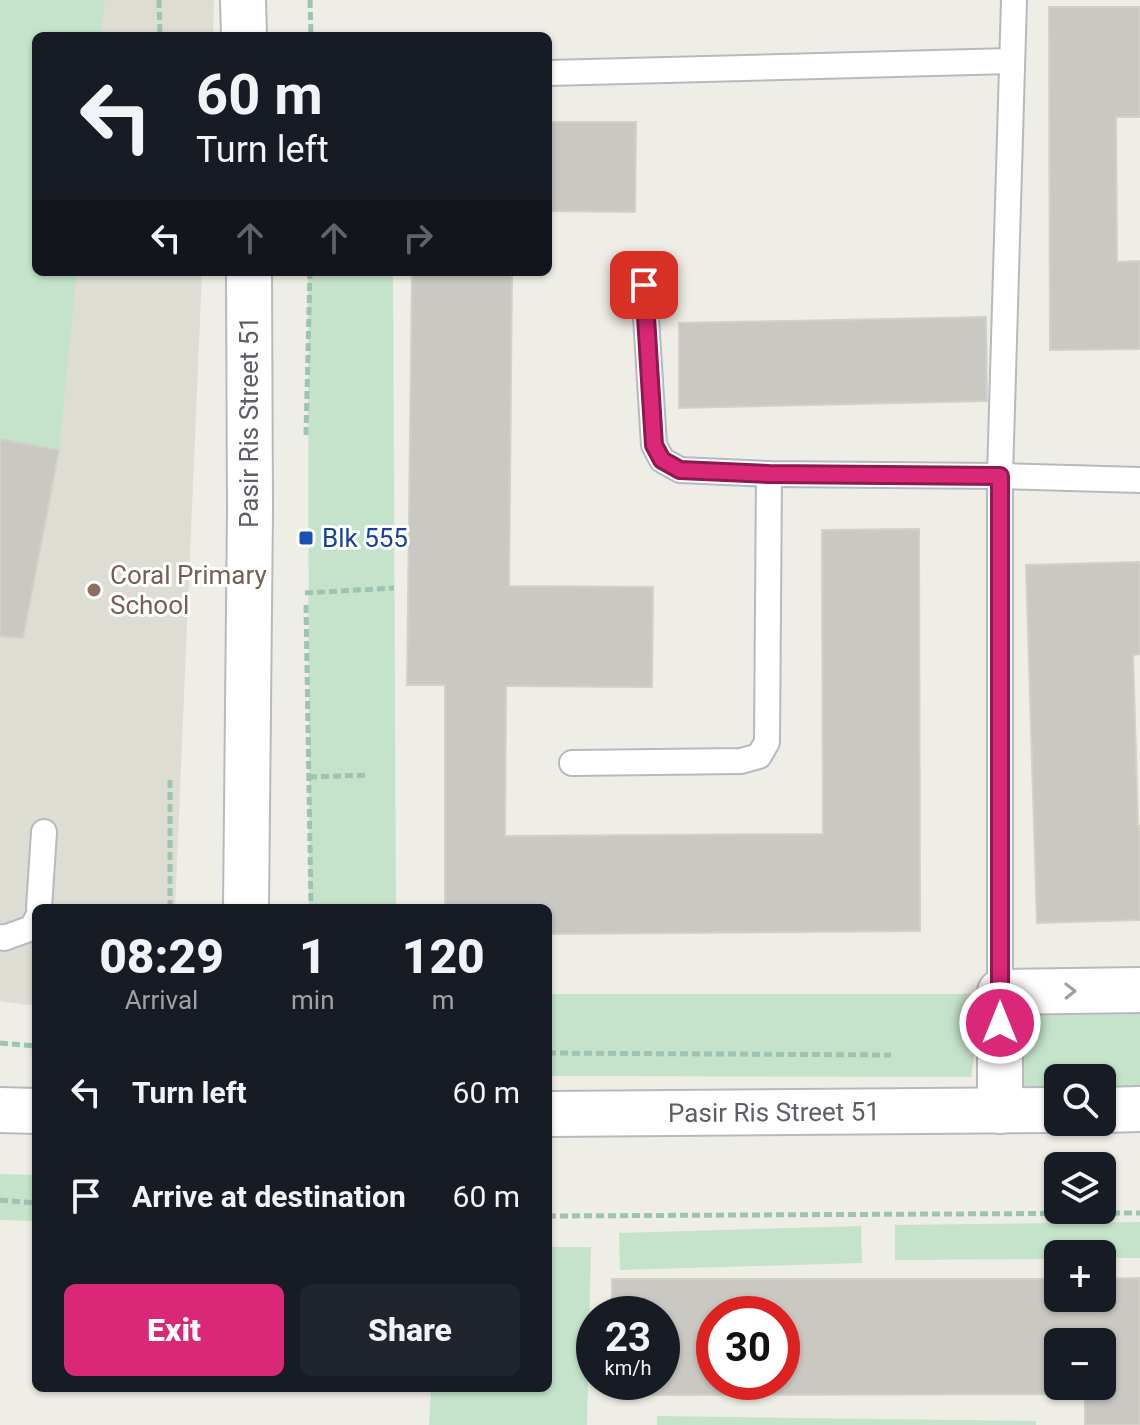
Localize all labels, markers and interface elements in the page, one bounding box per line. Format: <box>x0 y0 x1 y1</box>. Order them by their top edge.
text: 60 m <box>196 62 323 128</box>
icon: left <box>64 64 168 168</box>
text: Turn left <box>196 129 329 171</box>
icon: left <box>144 216 188 260</box>
icon: ahead <box>228 216 272 260</box>
icon: ahead <box>312 216 356 260</box>
icon: right <box>396 216 440 260</box>
pin <box>610 251 678 319</box>
icon: arrive <box>622 263 666 307</box>
street label: Pasir Ris Street 51 <box>234 316 264 528</box>
place label: Blk 555 <box>322 523 408 553</box>
marker: Blk 555 <box>297 529 315 547</box>
place label: Coral Primary School <box>110 560 267 620</box>
marker: Coral Primary School <box>85 581 103 599</box>
text: 08:29 <box>99 928 224 985</box>
text: 1 <box>299 928 327 985</box>
text: 120 <box>402 928 485 985</box>
position arrow <box>958 981 1042 1065</box>
one-way arrow <box>1064 982 1077 999</box>
text: Arrival <box>125 985 198 1015</box>
text: min <box>291 985 335 1015</box>
text: m <box>432 985 455 1015</box>
map controls <box>1044 1064 1116 1400</box>
button: search <box>1044 1064 1116 1136</box>
icon: left <box>64 1070 108 1114</box>
text: Turn left <box>132 1075 247 1110</box>
text: 60 m <box>453 1075 520 1110</box>
street label: Pasir Ris Street 51 <box>668 1096 880 1128</box>
button: layers <box>1044 1152 1116 1224</box>
icon: arrive <box>64 1174 108 1218</box>
text: Arrive at destination <box>132 1179 406 1214</box>
text: 60 m <box>453 1179 520 1214</box>
button: + <box>1044 1240 1116 1312</box>
button: Exit <box>64 1284 284 1376</box>
button: Share <box>300 1284 520 1376</box>
speed limit sign: 30 <box>696 1296 800 1400</box>
text: 23 <box>605 1314 651 1361</box>
button: − <box>1044 1328 1116 1400</box>
text: km/h <box>605 1356 651 1380</box>

